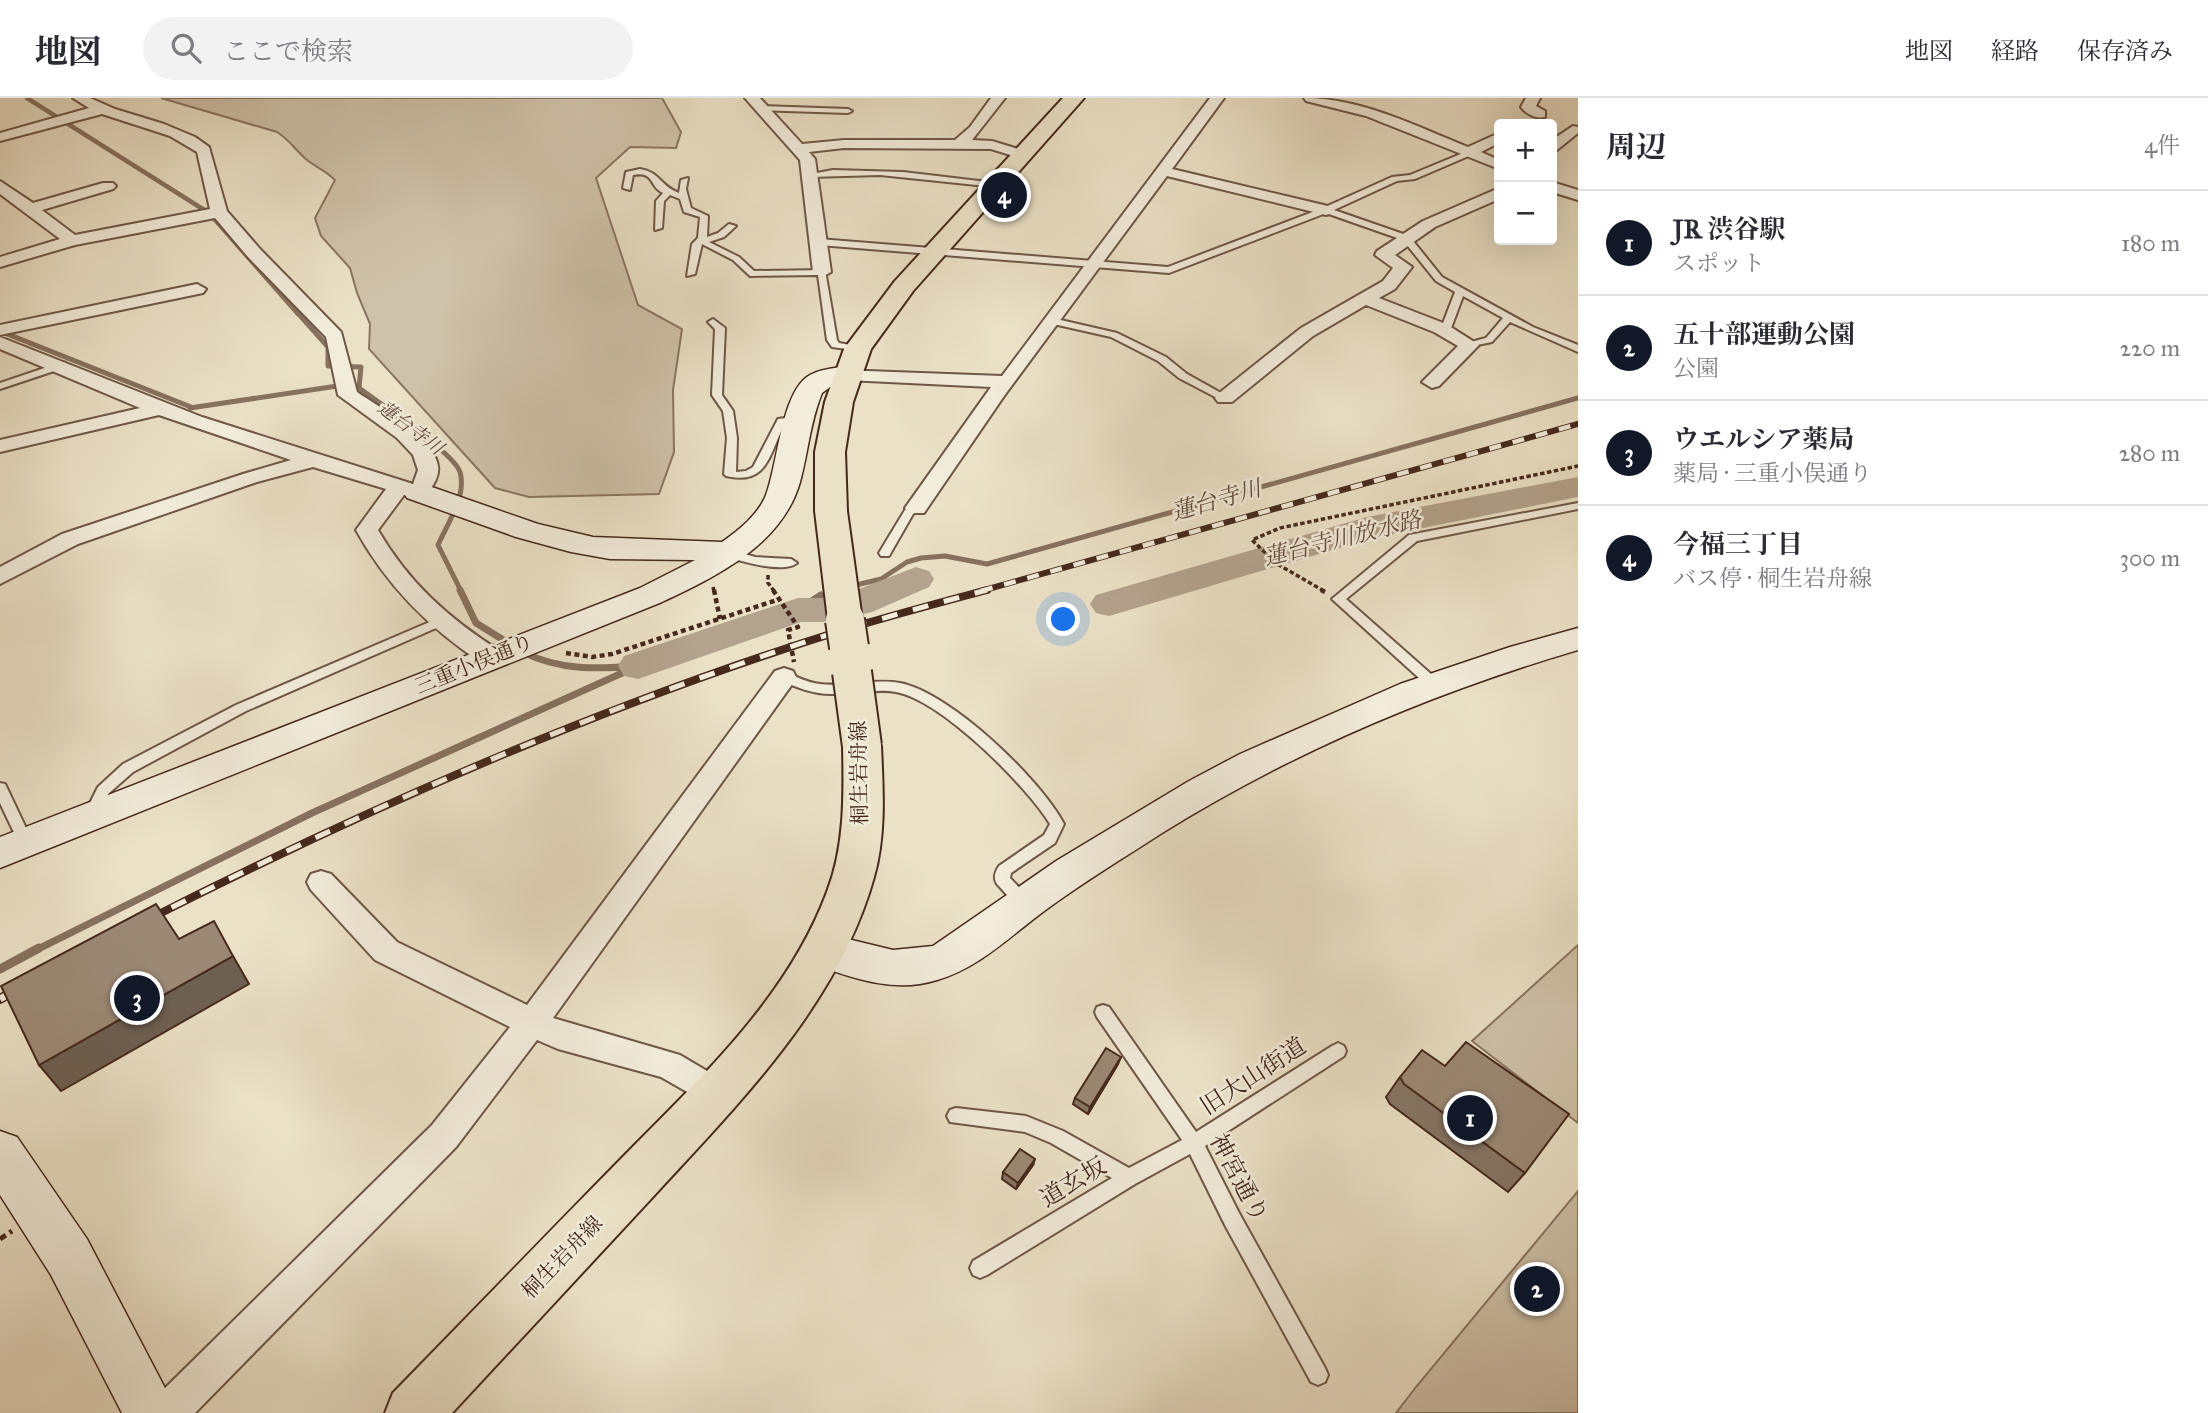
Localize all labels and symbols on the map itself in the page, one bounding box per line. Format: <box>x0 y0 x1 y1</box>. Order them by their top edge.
pin: 4 <box>981 169 1027 221</box>
water label: 蓮台寺川 <box>373 395 450 461</box>
water label: 蓮台寺川 <box>1168 473 1267 526</box>
water label: 蓮台寺川放水路 <box>1261 504 1425 571</box>
your location <box>1046 602 1080 636</box>
street label: 三重小俣通り <box>411 628 537 700</box>
street label: 桐生岩舟線 <box>845 720 873 826</box>
pin: 3 <box>114 972 160 1024</box>
street label: 旧大山街道 <box>1195 1031 1311 1121</box>
pin: 1 <box>1447 1092 1493 1144</box>
street label: 神宮通り <box>1203 1129 1275 1227</box>
street label: 道玄坂 <box>1034 1151 1112 1213</box>
street label: 桐生岩舟線 <box>516 1210 608 1304</box>
pin: 2 <box>1514 1263 1560 1315</box>

